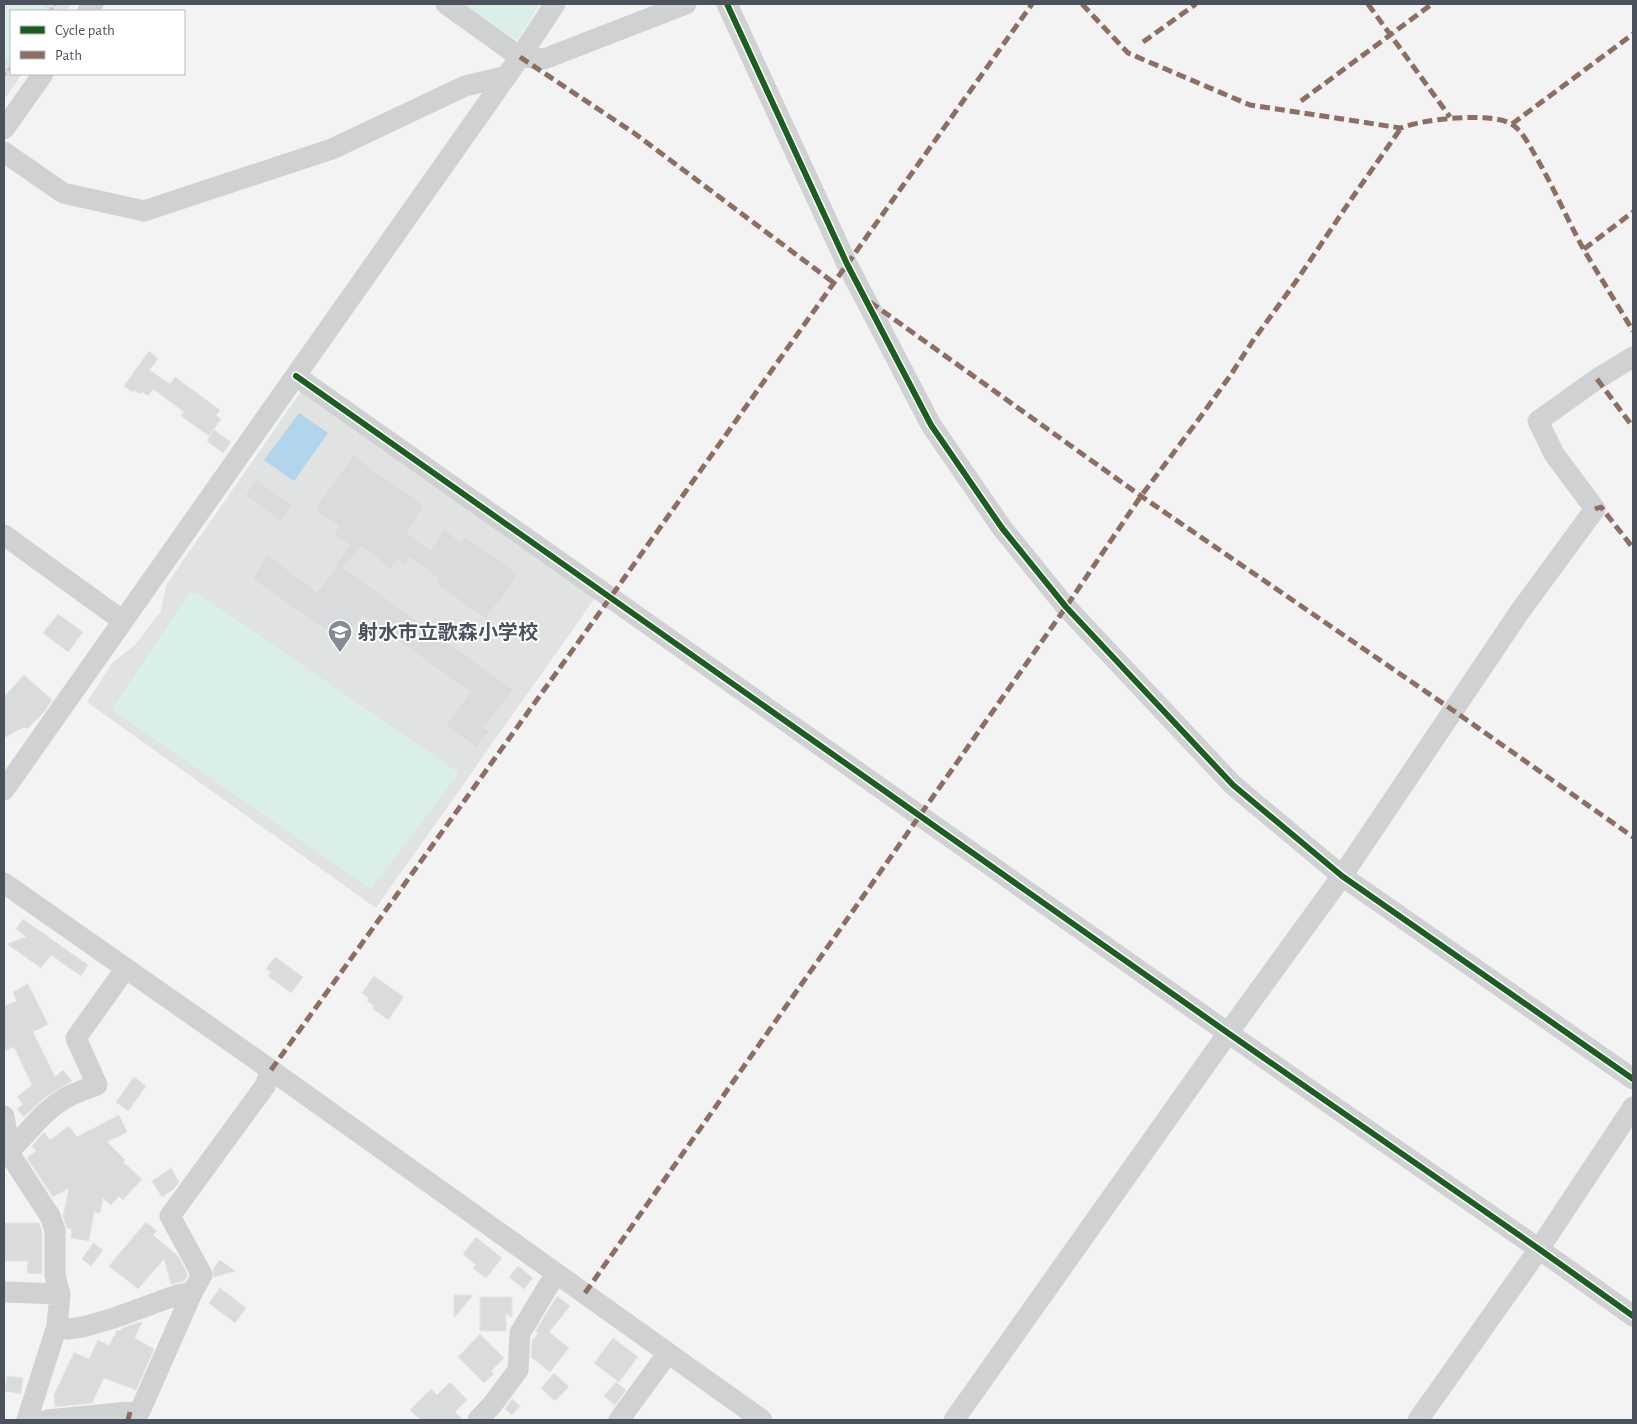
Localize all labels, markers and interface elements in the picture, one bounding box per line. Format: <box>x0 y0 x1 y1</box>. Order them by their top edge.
legend <box>10 10 185 75</box>
text: Cycle path <box>55 23 115 38</box>
text: Path <box>55 48 82 63</box>
school or university icon: 射水市立歌森小学校 <box>327 619 353 653</box>
place label: 射水市立歌森小学校 <box>358 621 538 643</box>

